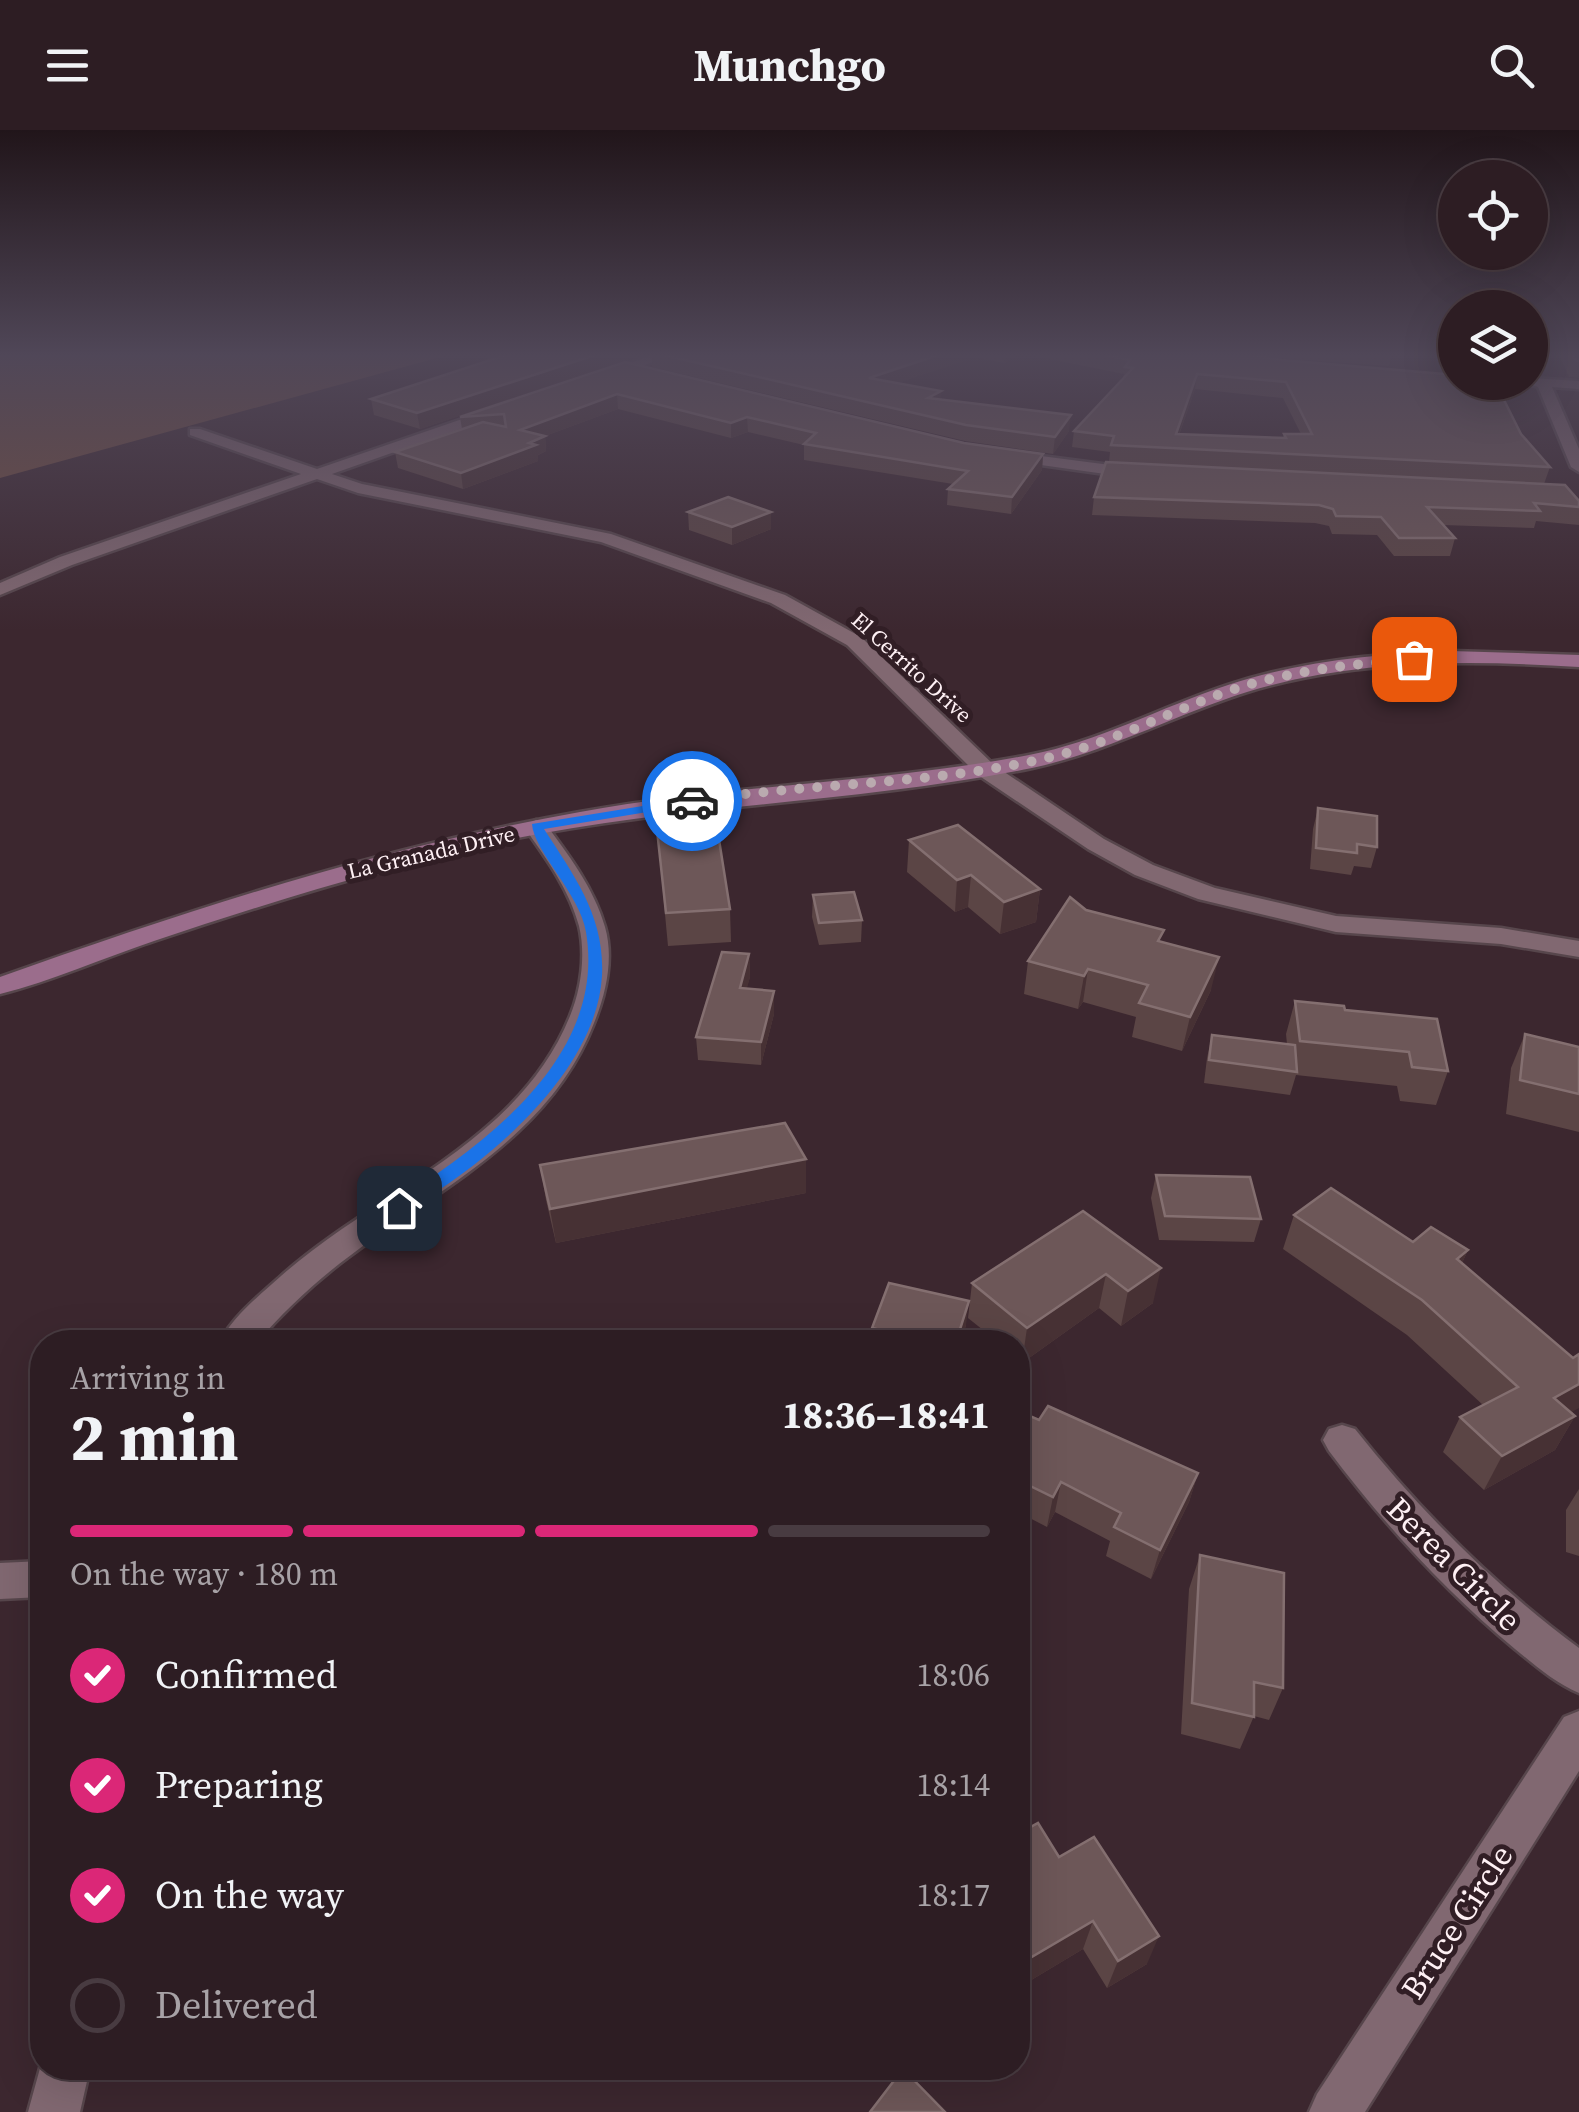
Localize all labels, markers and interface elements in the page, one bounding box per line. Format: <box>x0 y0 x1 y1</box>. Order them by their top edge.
text: Munchgo <box>693 34 886 96</box>
icon: menu <box>40 38 95 93</box>
icon: search <box>1484 38 1539 93</box>
map controls <box>1438 160 1548 400</box>
button: locate <box>1438 160 1548 270</box>
button: layers <box>1438 290 1548 400</box>
street label: El Cerrito Drive <box>845 605 979 729</box>
pin <box>1372 617 1457 702</box>
icon: bag <box>1387 632 1442 687</box>
courier <box>642 751 742 851</box>
icon: car <box>665 774 720 829</box>
street label: La Granada Drive <box>344 818 518 886</box>
pin <box>357 1166 442 1251</box>
icon: home <box>372 1181 427 1236</box>
text: Arriving in <box>70 1356 225 1400</box>
text: 18:36–18:41 <box>782 1389 990 1441</box>
text: 2 min <box>70 1393 239 1482</box>
street label: Berea Circle <box>1377 1487 1531 1641</box>
text: On the way · 180 m <box>70 1552 338 1596</box>
icon: check <box>70 1648 125 1703</box>
text: Confirmed <box>155 1649 337 1701</box>
text: 18:06 <box>916 1653 990 1697</box>
icon: check <box>70 1758 125 1813</box>
text: Preparing <box>155 1759 323 1811</box>
text: 18:14 <box>916 1763 990 1807</box>
street label: Bruce Circle <box>1391 1836 1523 2008</box>
icon: check <box>70 1868 125 1923</box>
text: On the way <box>155 1869 344 1921</box>
text: 18:17 <box>916 1873 990 1917</box>
text: Delivered <box>155 1979 318 2031</box>

